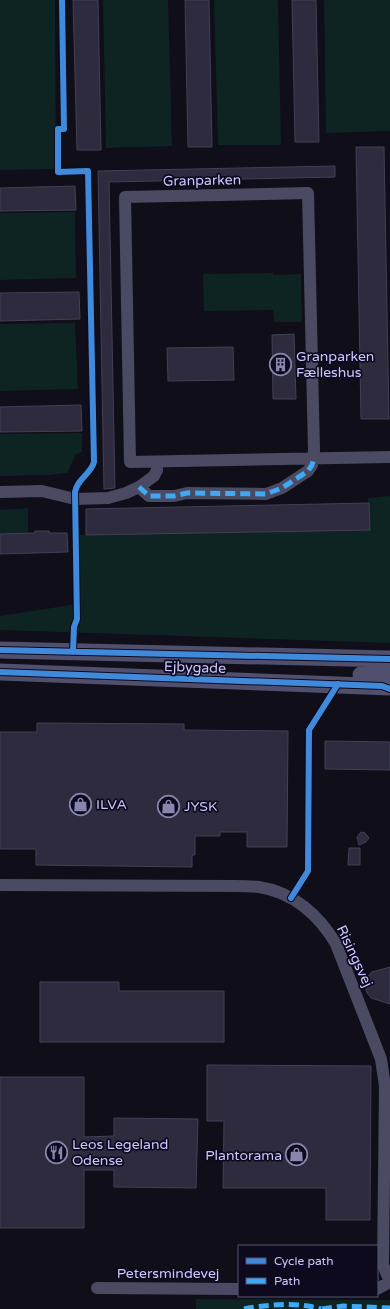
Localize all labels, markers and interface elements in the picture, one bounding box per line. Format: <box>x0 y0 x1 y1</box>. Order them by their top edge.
street label: Granparken <box>163 171 241 190</box>
place label: Granparken Fælleshus <box>296 348 374 381</box>
building icon: Granparken Fælleshus <box>267 351 293 377</box>
street label: Ejbygade <box>164 658 226 677</box>
shop icon: ILVA <box>68 791 94 817</box>
shop icon: JYSK <box>155 793 181 819</box>
place label: ILVA <box>96 796 127 813</box>
place label: JYSK <box>184 798 217 815</box>
street label: Risingsvej <box>333 922 376 990</box>
place label: Leos Legeland Odense <box>72 1136 168 1169</box>
restaurant icon: Leos Legeland Odense <box>44 1139 70 1165</box>
shop icon: Plantorama <box>284 1142 310 1168</box>
place label: Plantorama <box>205 1147 282 1164</box>
legend <box>238 1245 378 1297</box>
text: Cycle path <box>274 1254 333 1268</box>
street label: Petersmindevej <box>117 1265 219 1282</box>
text: Path <box>274 1274 300 1288</box>

